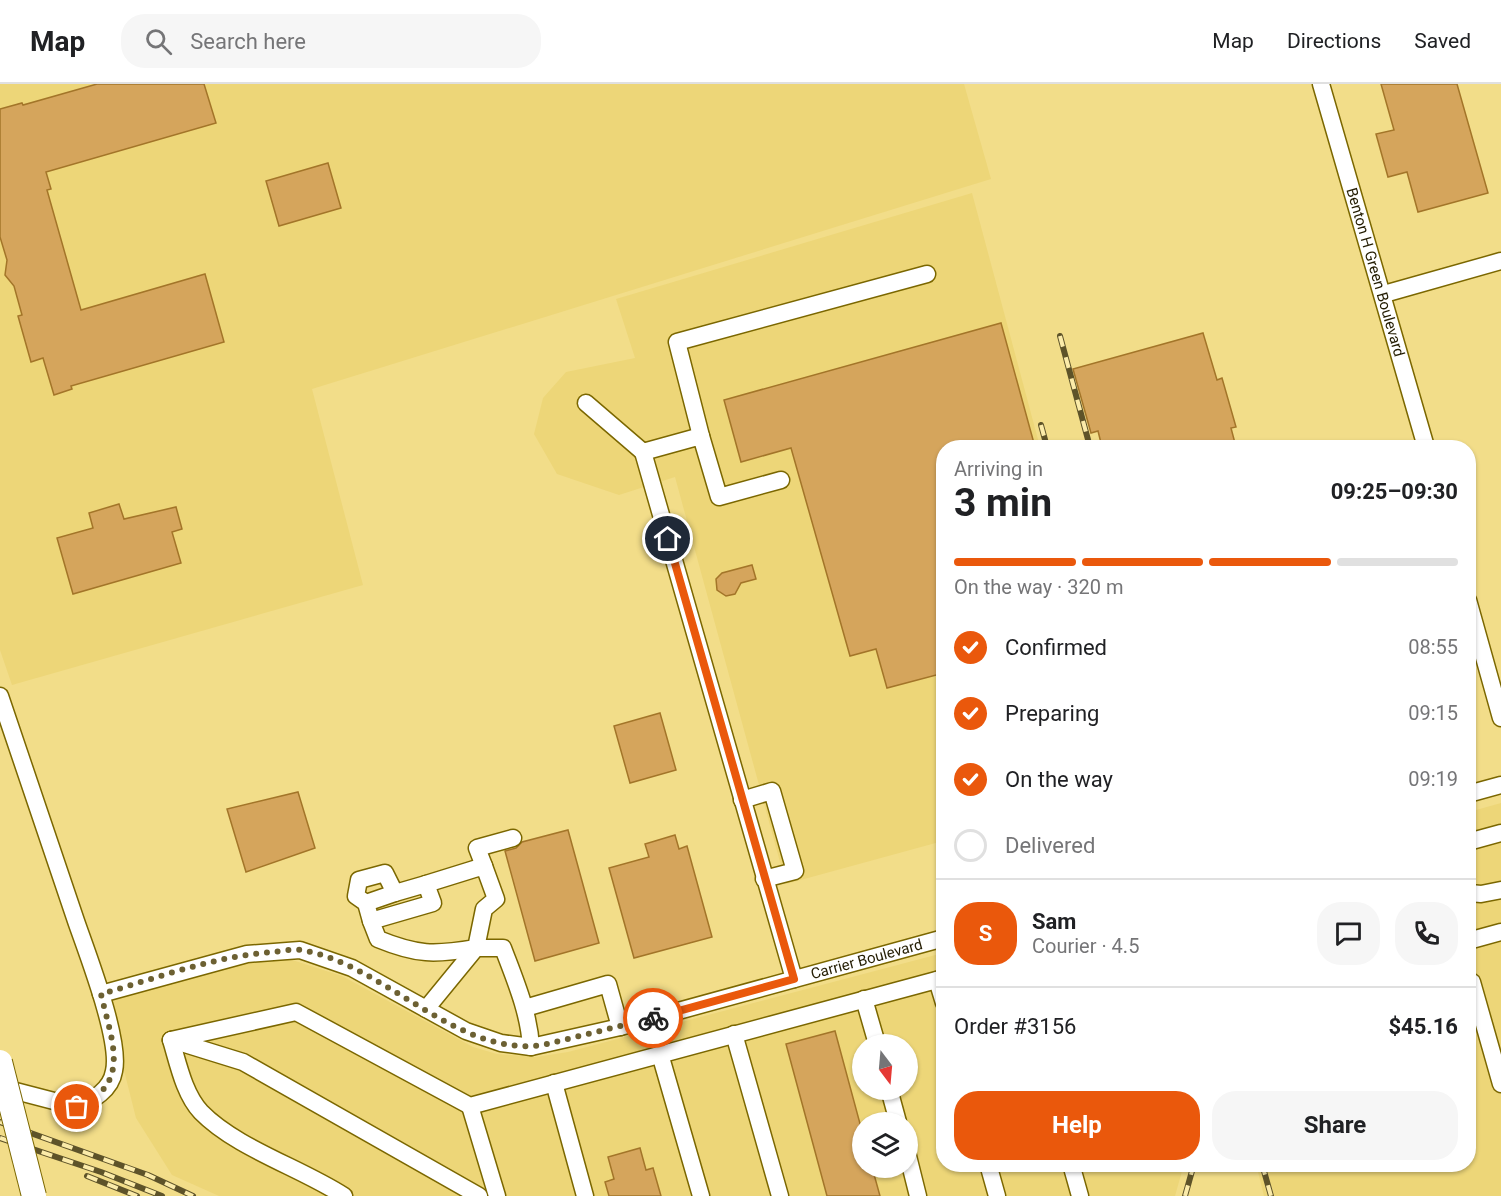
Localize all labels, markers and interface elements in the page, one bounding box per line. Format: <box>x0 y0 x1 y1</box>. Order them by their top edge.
search box <box>121 14 541 68</box>
text: Map <box>30 25 85 58</box>
icon: search <box>142 25 175 58</box>
text: Search here <box>190 29 306 54</box>
text: Map <box>1212 29 1254 53</box>
text: Directions <box>1287 29 1381 53</box>
text: Saved <box>1414 29 1471 53</box>
street label: Benton H Green Boulevard <box>1342 186 1408 359</box>
text: Arriving in <box>954 457 1043 481</box>
text: 09:25–09:30 <box>1331 479 1458 504</box>
text: 3 min <box>954 480 1052 526</box>
pin <box>642 513 693 564</box>
icon: home <box>651 522 684 555</box>
text: On the way · 320 m <box>954 575 1123 599</box>
icon: check <box>954 631 987 664</box>
text: Confirmed <box>1005 635 1107 660</box>
text: 08:55 <box>1408 635 1458 659</box>
icon: check <box>954 697 987 730</box>
text: Preparing <box>1005 701 1099 726</box>
text: 09:15 <box>1408 701 1458 725</box>
icon: check <box>954 763 987 796</box>
text: On the way <box>1005 767 1113 792</box>
text: 09:19 <box>1408 767 1458 791</box>
text: Delivered <box>1005 833 1095 858</box>
button: chat <box>1317 902 1380 965</box>
button: phone <box>1395 902 1458 965</box>
text: Sam <box>1032 909 1076 934</box>
text: S <box>979 921 992 946</box>
text: Courier · 4.5 <box>1032 934 1139 958</box>
street label: Carrier Boulevard <box>809 935 924 983</box>
courier <box>623 988 683 1048</box>
icon: bike <box>637 1002 670 1035</box>
text: Order #3156 <box>954 1014 1076 1039</box>
text: $45.16 <box>1389 1014 1458 1039</box>
north arrow <box>852 1034 918 1100</box>
map controls <box>852 1034 918 1178</box>
pin <box>51 1081 102 1132</box>
icon: bag <box>60 1090 93 1123</box>
button: Help <box>954 1091 1200 1160</box>
button: Share <box>1212 1091 1458 1160</box>
button: layers <box>852 1112 918 1178</box>

